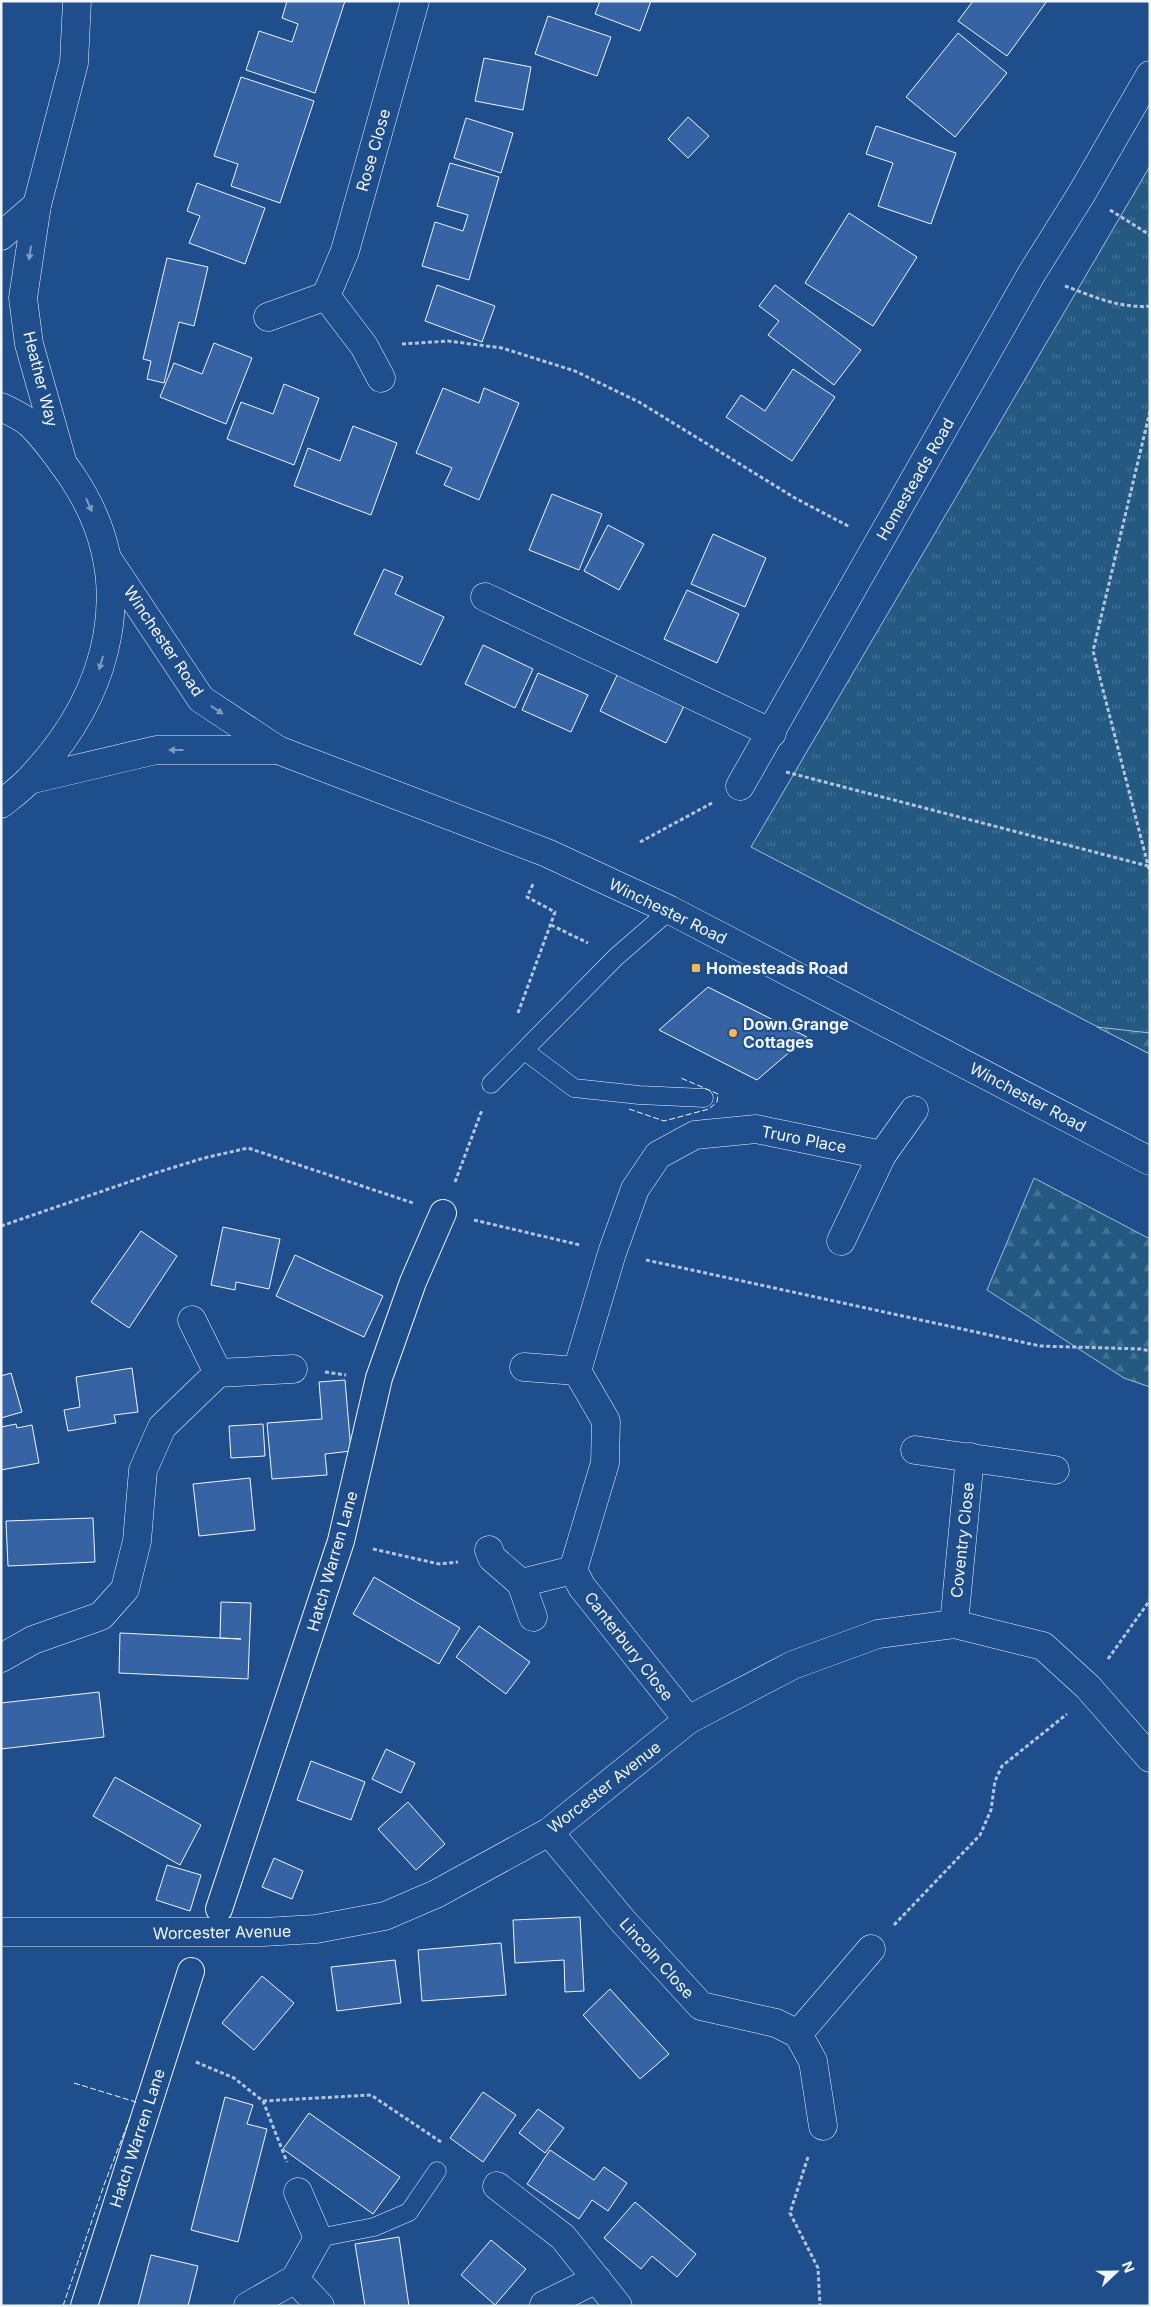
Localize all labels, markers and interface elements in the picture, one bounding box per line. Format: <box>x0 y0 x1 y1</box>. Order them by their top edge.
street label: Rose Close <box>352 106 394 194</box>
one-way arrow <box>26 246 34 262</box>
street label: Heather Way <box>19 329 63 429</box>
street label: Homesteads Road <box>872 414 958 544</box>
one-way arrow <box>85 498 93 512</box>
street label: Winchester Road <box>120 582 208 700</box>
one-way arrow <box>97 655 105 671</box>
one-way arrow <box>211 705 224 715</box>
one-way arrow <box>168 746 184 754</box>
street label: Winchester Road <box>606 874 730 948</box>
place label: Homesteads Road <box>706 958 848 978</box>
marker: Homesteads Road <box>690 962 702 974</box>
place label: Down Grange Cottages <box>743 1014 849 1052</box>
marker: Down Grange Cottages <box>727 1027 739 1039</box>
street label: Winchester Road <box>966 1058 1090 1136</box>
street label: Truro Place <box>760 1121 848 1157</box>
street label: Coventry Close <box>946 1481 978 1599</box>
street label: Hatch Warren Lane <box>302 1488 362 1634</box>
street label: Canterbury Close <box>580 1588 678 1704</box>
street label: Worcester Avenue <box>543 1737 665 1837</box>
street label: Lincoln Close <box>615 1913 699 2003</box>
street label: Worcester Avenue <box>153 1921 291 1943</box>
street label: Hatch Warren Lane <box>105 2066 169 2210</box>
north arrow <box>1091 2247 1141 2297</box>
text: N <box>1119 2259 1138 2275</box>

